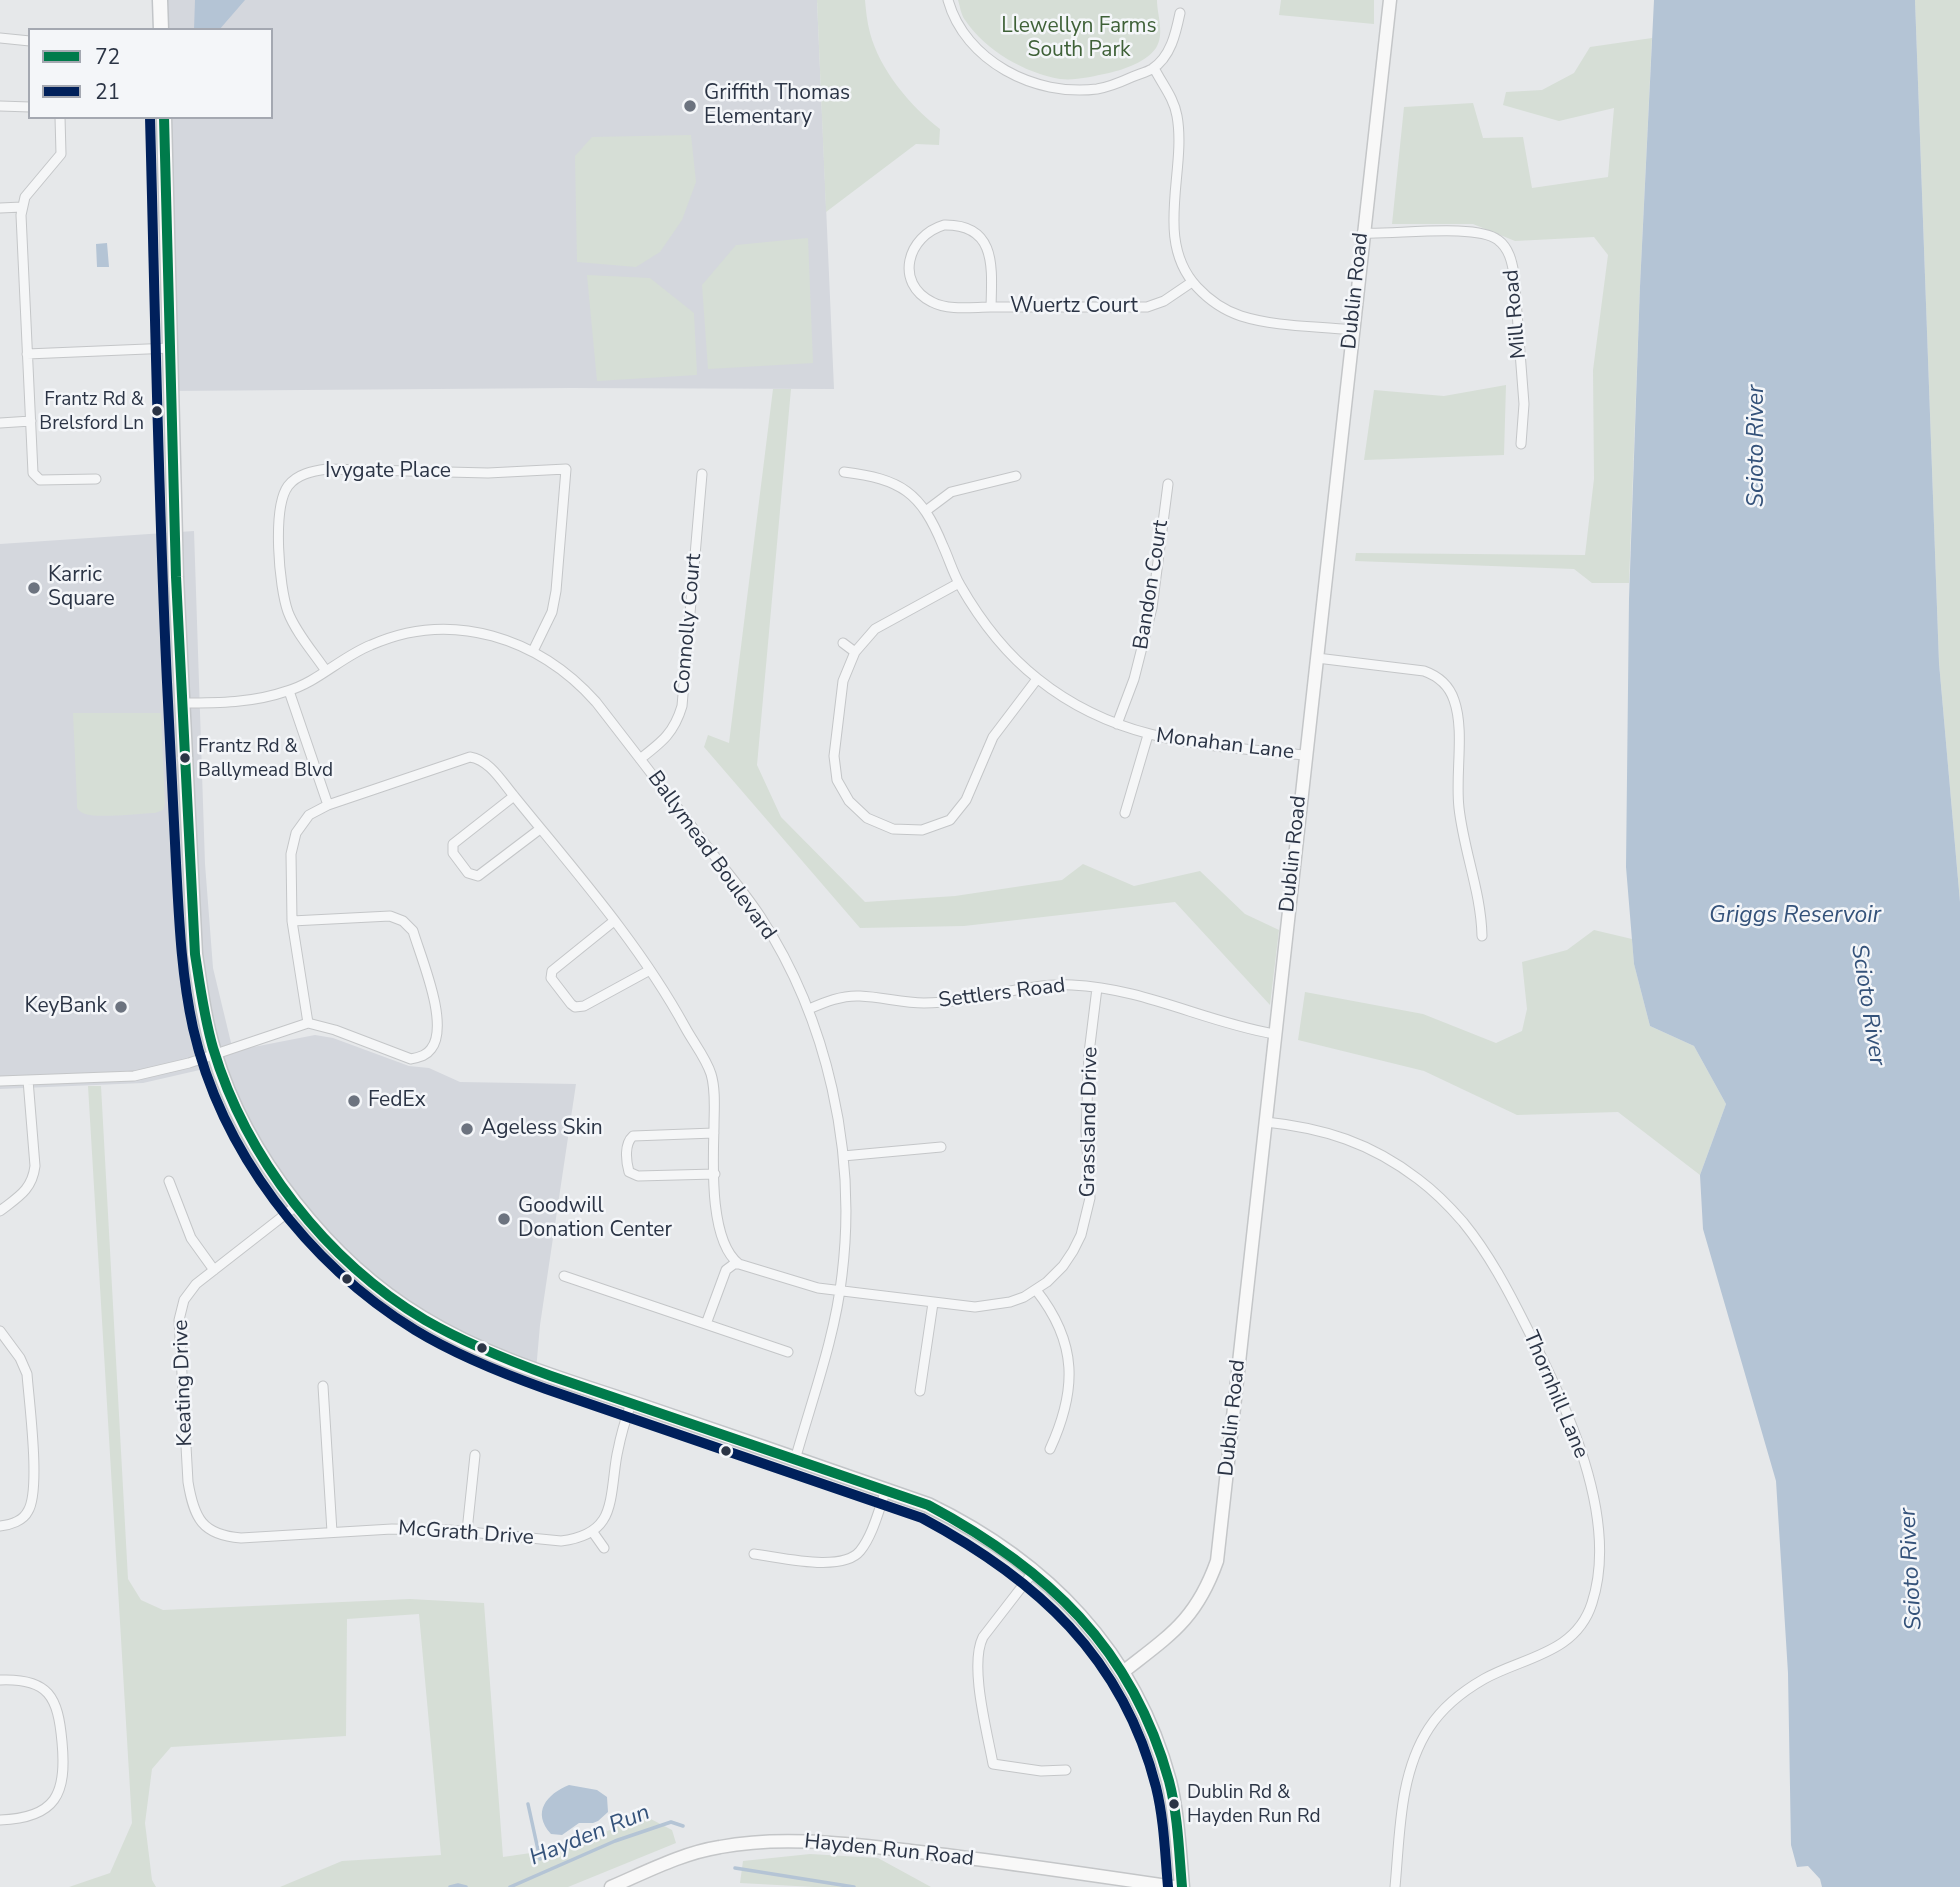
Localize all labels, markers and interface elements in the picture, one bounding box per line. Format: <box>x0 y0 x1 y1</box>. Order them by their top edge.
park label: Llewellyn Farms South Park <box>1001 14 1157 64</box>
legend <box>28 28 273 119</box>
text: 72 <box>95 43 120 71</box>
text: 21 <box>95 78 120 106</box>
place label: Griffith Thomas Elementary <box>704 81 850 131</box>
marker: Griffith Thomas Elementary <box>682 98 698 114</box>
street label: Dublin Road <box>1337 232 1375 350</box>
street label: Mill Road <box>1500 268 1532 360</box>
street label: Wuertz Court <box>1010 294 1138 320</box>
water label: Scioto River <box>1743 385 1771 507</box>
place label: Frantz Rd & Brelsford Ln <box>39 389 144 433</box>
marker: Frantz Rd & Brelsford Ln <box>150 404 164 418</box>
street label: Ivygate Place <box>325 459 451 485</box>
street label: Bandon Court <box>1129 518 1175 652</box>
street label: Connolly Court <box>670 553 708 695</box>
place label: Karric Square <box>48 563 115 613</box>
marker: Karric Square <box>26 580 42 596</box>
street label: Monahan Lane <box>1155 724 1295 766</box>
place label: Frantz Rd & Ballymead Blvd <box>198 736 333 780</box>
marker: Frantz Rd & Ballymead Blvd <box>178 751 192 765</box>
street label: Ballymead Boulevard <box>641 767 781 945</box>
street label: Dublin Road <box>1275 795 1313 913</box>
water label: Griggs Reservoir <box>1709 902 1881 930</box>
water label: Scioto River <box>1844 942 1890 1068</box>
street label: Settlers Road <box>937 974 1067 1014</box>
place label: KeyBank <box>25 994 107 1020</box>
marker: KeyBank <box>113 999 129 1015</box>
street label: Grassland Drive <box>1076 1046 1104 1198</box>
place label: FedEx <box>368 1088 426 1114</box>
marker: FedEx <box>346 1093 362 1109</box>
place label: Ageless Skin <box>481 1116 603 1142</box>
marker: Ageless Skin <box>459 1121 475 1137</box>
place label: Goodwill Donation Center <box>518 1194 672 1244</box>
marker: Goodwill Donation Center <box>496 1211 512 1227</box>
unlabelled marker <box>340 1272 354 1286</box>
street label: Keating Drive <box>169 1319 199 1447</box>
street label: Thornhill Lane <box>1517 1328 1593 1462</box>
unlabelled marker <box>475 1341 489 1355</box>
street label: Dublin Road <box>1214 1359 1252 1477</box>
unlabelled marker <box>719 1444 733 1458</box>
water label: Scioto River <box>1895 1507 1929 1631</box>
street label: McGrath Drive <box>397 1517 535 1551</box>
place label: Dublin Rd & Hayden Run Rd <box>1187 1782 1321 1826</box>
marker: Dublin Rd & Hayden Run Rd <box>1167 1797 1181 1811</box>
water label: Hayden Run <box>526 1799 654 1873</box>
street label: Hayden Run Road <box>803 1830 975 1872</box>

